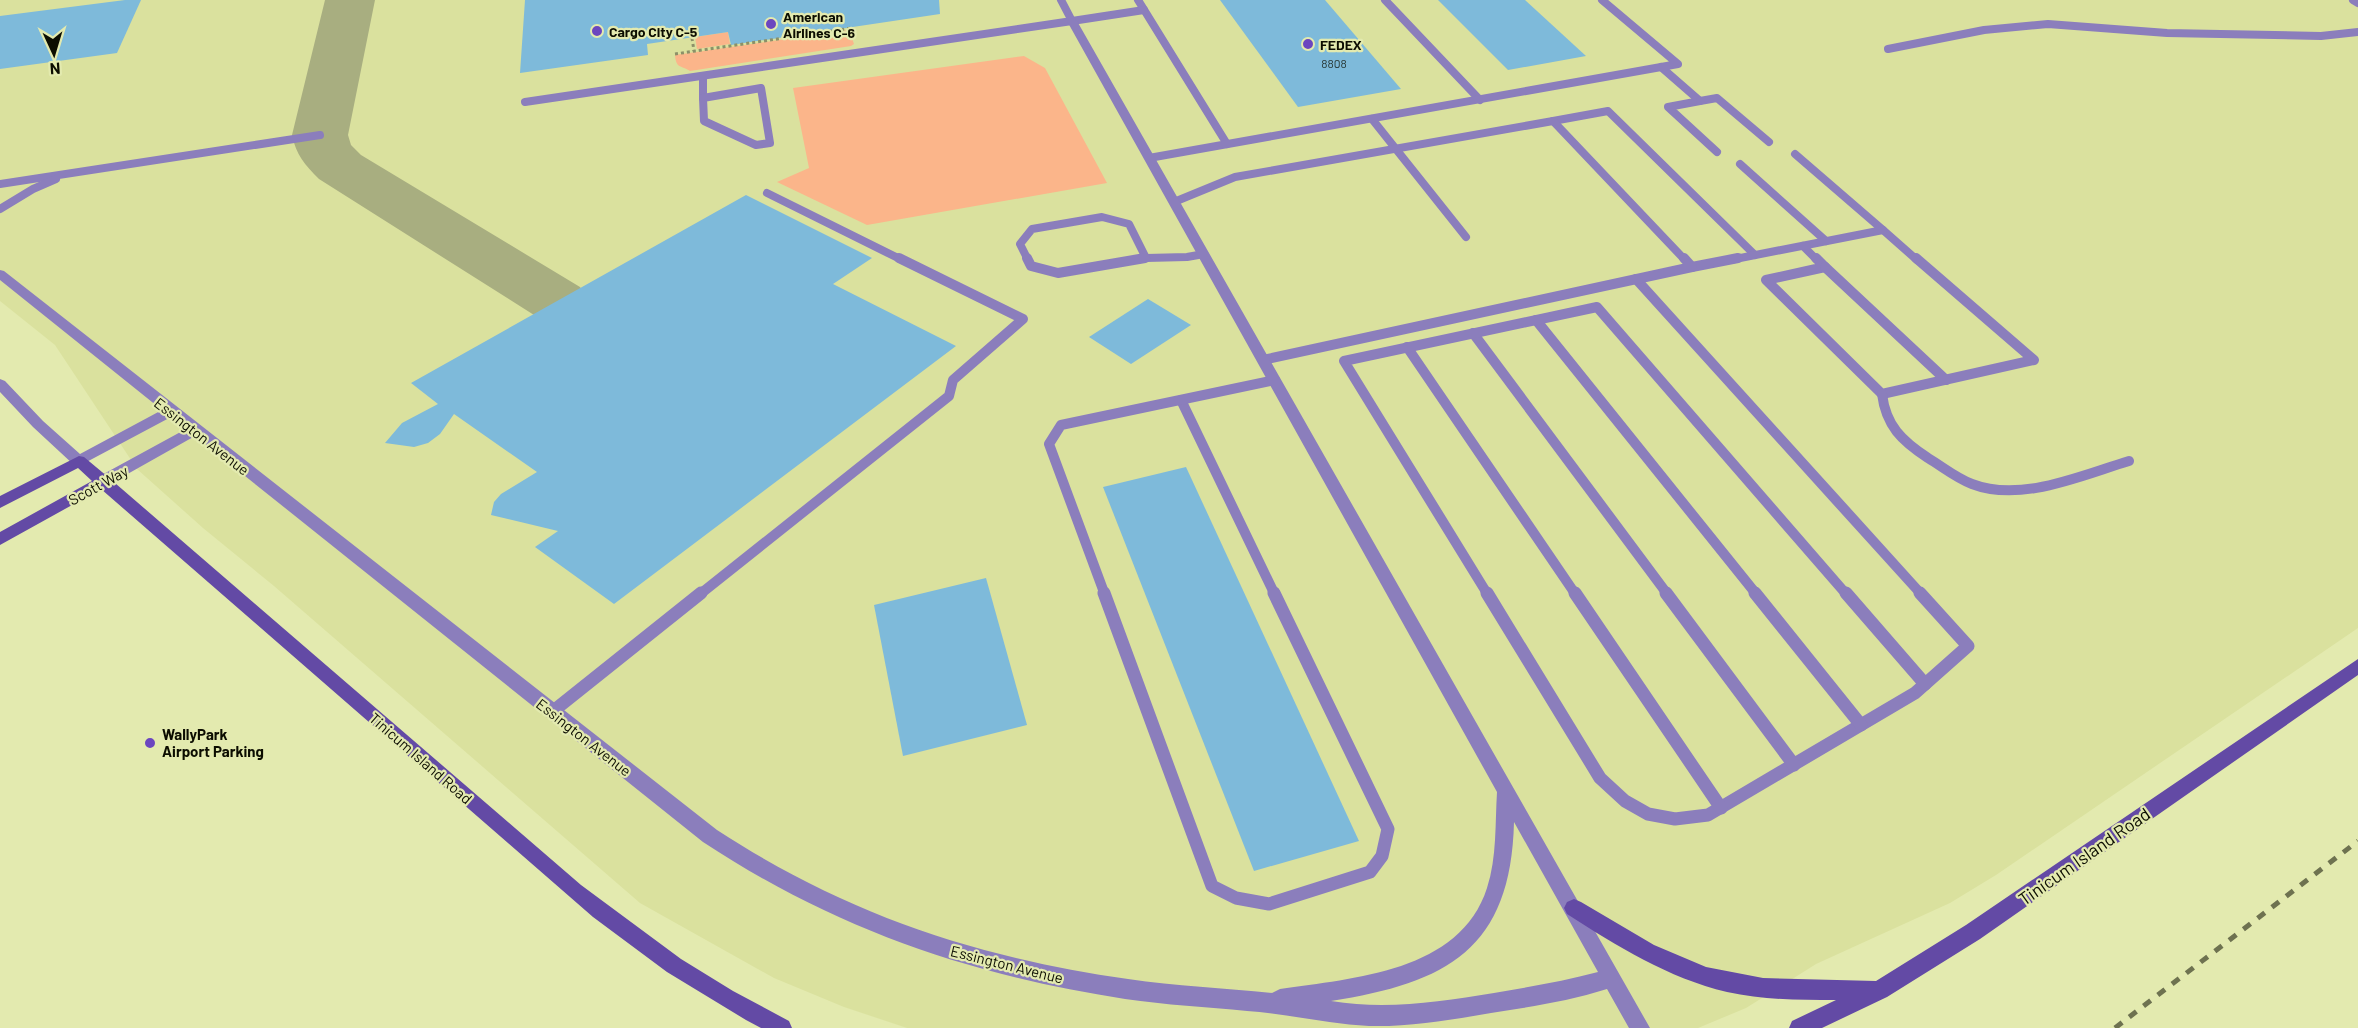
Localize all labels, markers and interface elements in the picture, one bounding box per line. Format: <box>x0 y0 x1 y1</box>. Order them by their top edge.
place label: American Airlines C-6 <box>783 8 856 41</box>
marker: American Airlines C-6 <box>764 17 778 31</box>
place label: Cargo City C-5 <box>609 23 698 40</box>
north arrow <box>24 24 84 84</box>
marker: Cargo City C-5 <box>590 24 604 38</box>
place label: FEDEX <box>1320 36 1362 53</box>
marker: FEDEX <box>1301 37 1315 51</box>
house number: 8808 <box>1321 56 1347 70</box>
text: N <box>49 60 61 79</box>
street label: Essington Avenue <box>151 393 253 479</box>
street label: Scott Way <box>65 461 131 509</box>
street label: Essington Avenue <box>533 694 635 780</box>
street label: Tinicum Island Road <box>366 709 476 807</box>
place label: WallyPark Airport Parking <box>162 725 264 760</box>
marker: WallyPark Airport Parking <box>143 736 157 750</box>
street label: Tinicum Island Road <box>2014 802 2154 910</box>
street label: Essington Avenue <box>949 941 1065 987</box>

